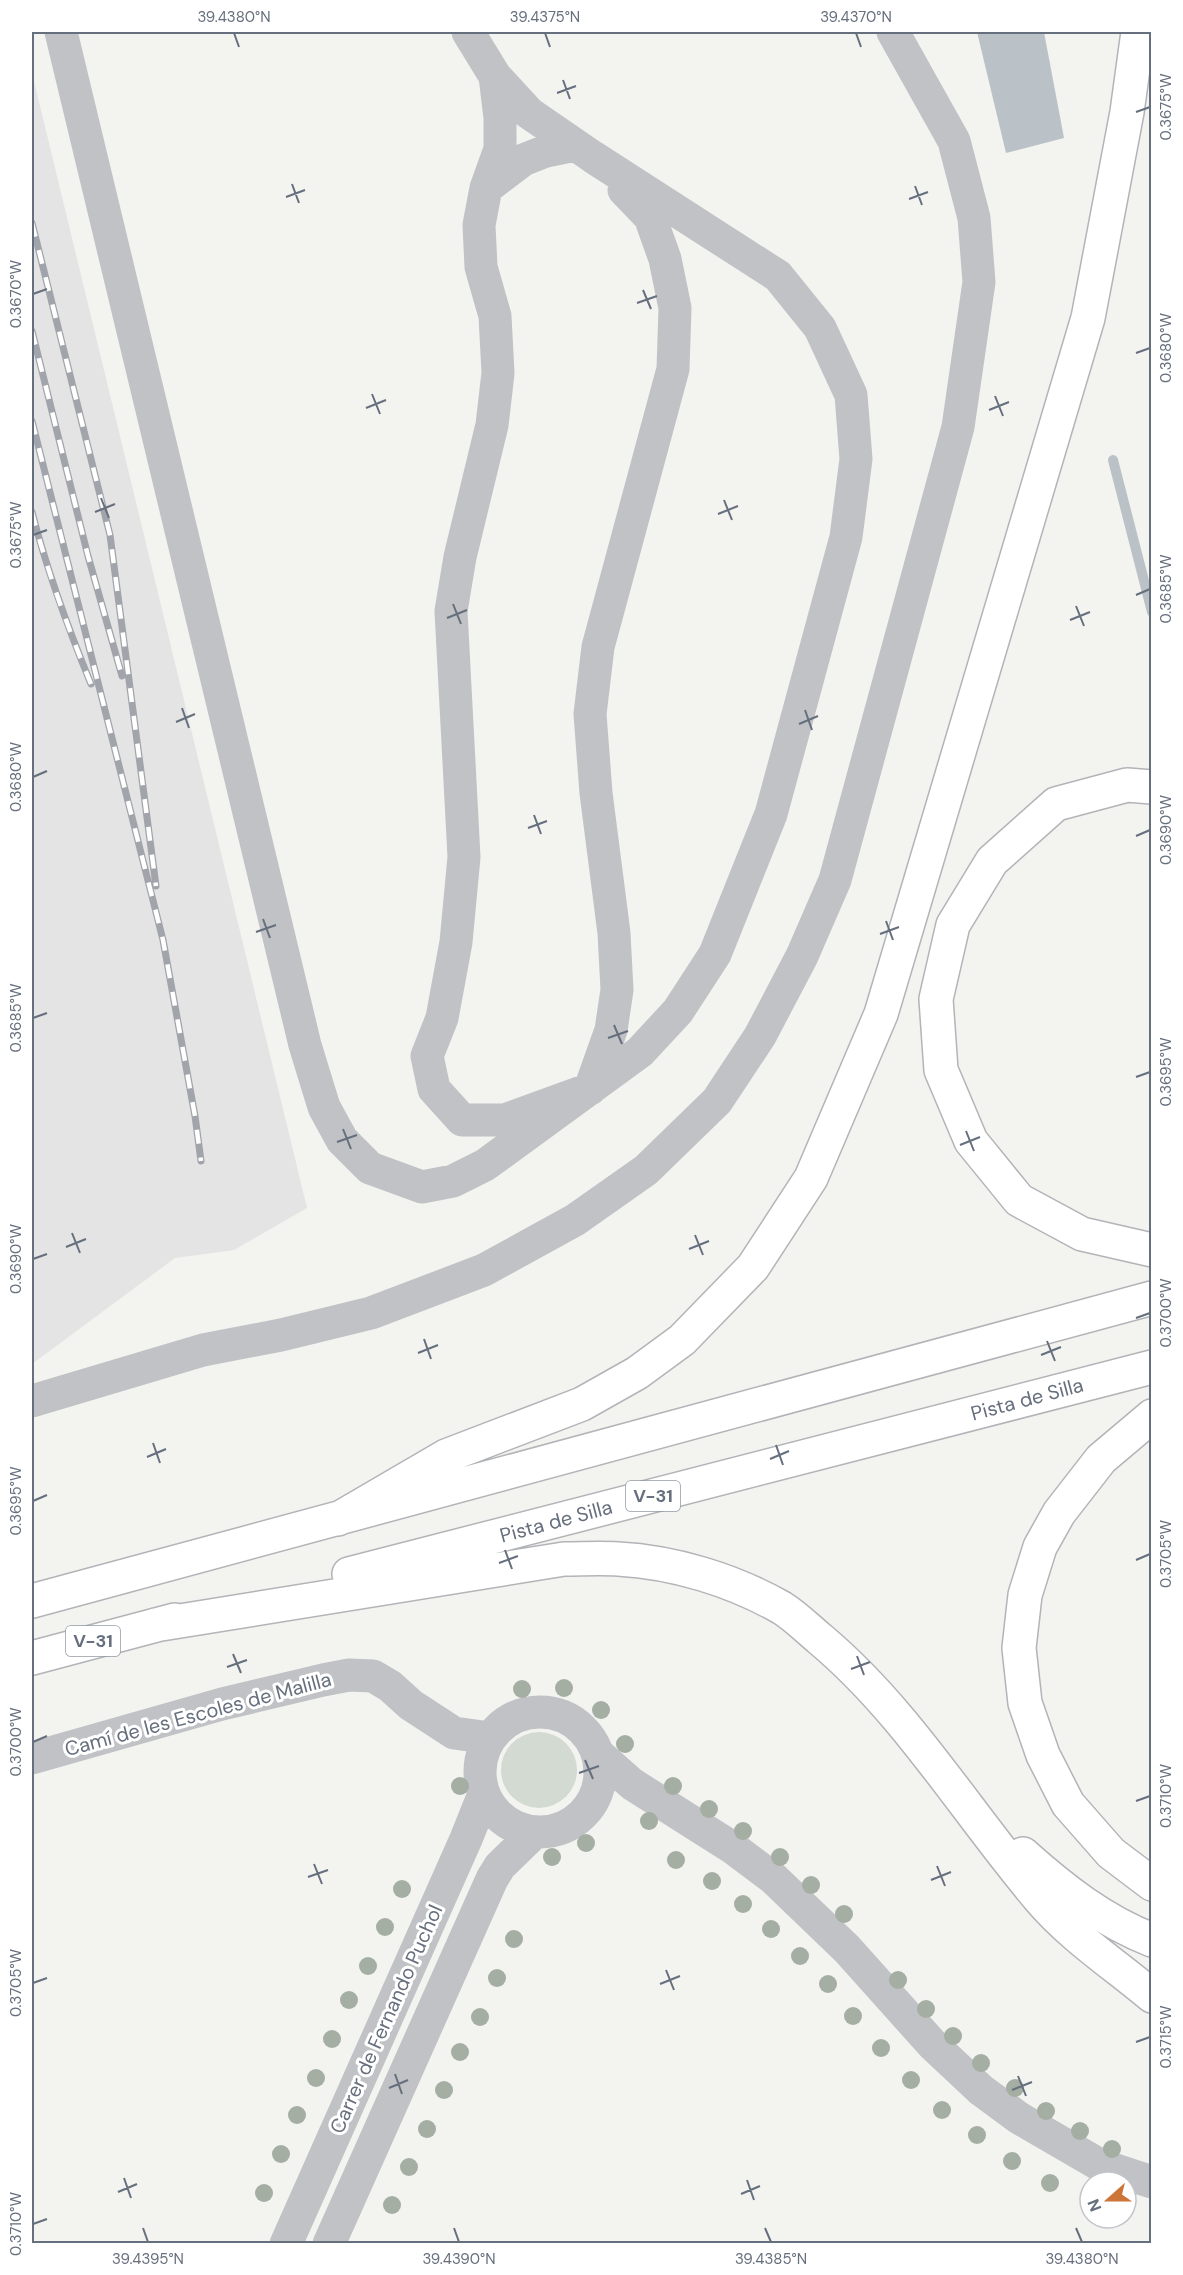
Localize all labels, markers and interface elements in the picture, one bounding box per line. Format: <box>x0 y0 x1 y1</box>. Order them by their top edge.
text: 39.4380°N <box>197 7 271 27</box>
text: 39.4375°N <box>510 7 580 27</box>
text: 39.4370°N <box>820 7 892 27</box>
text: 0.3675°W <box>1156 73 1176 140</box>
text: 0.3670°W <box>6 259 26 328</box>
text: 0.3680°W <box>1156 313 1176 383</box>
text: 0.3675°W <box>6 501 26 568</box>
text: 0.3685°W <box>1156 554 1176 623</box>
text: 0.3680°W <box>6 742 26 812</box>
text: 0.3690°W <box>1156 795 1176 865</box>
text: 0.3685°W <box>6 983 26 1052</box>
text: 0.3695°W <box>1156 1037 1176 1106</box>
text: 0.3690°W <box>6 1224 26 1294</box>
text: 0.3700°W <box>1156 1278 1176 1348</box>
street label: Pista de Silla <box>968 1372 1086 1426</box>
text: 0.3695°W <box>6 1466 26 1535</box>
road number: V-31 <box>626 1481 680 1511</box>
street label: Pista de Silla <box>497 1494 615 1548</box>
text: 0.3705°W <box>1156 1519 1176 1588</box>
road number: V-31 <box>66 1626 120 1656</box>
street label: Camí de les Escoles de Malilla <box>62 1666 334 1762</box>
text: 0.3700°W <box>6 1707 26 1777</box>
text: 0.3710°W <box>1156 1764 1176 1828</box>
street label: Carrer de Fernando Puchol <box>324 1900 448 2138</box>
text: 0.3705°W <box>6 1948 26 2017</box>
text: 0.3715°W <box>1156 2005 1176 2068</box>
north arrow <box>1078 2170 1138 2230</box>
text: 0.3710°W <box>6 2192 26 2256</box>
text: N <box>1083 2196 1106 2214</box>
text: 39.4395°N <box>112 2249 184 2269</box>
text: 39.4390°N <box>422 2249 496 2269</box>
text: 39.4385°N <box>735 2249 807 2269</box>
text: 39.4380°N <box>1045 2249 1119 2269</box>

